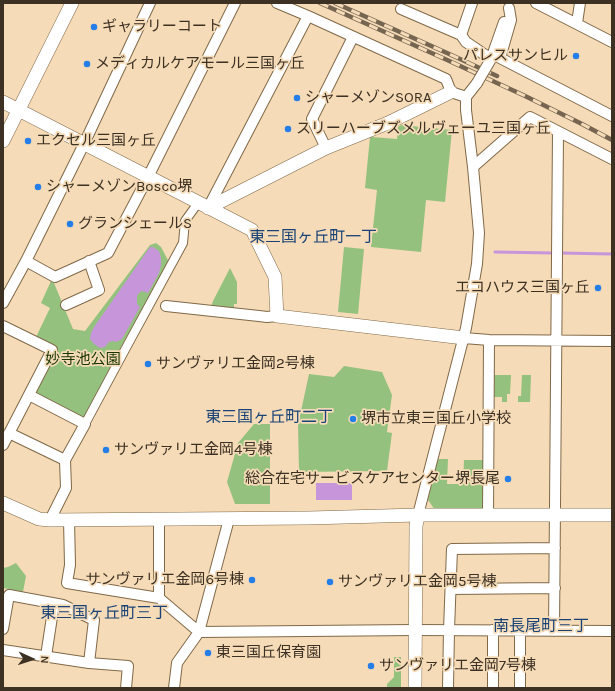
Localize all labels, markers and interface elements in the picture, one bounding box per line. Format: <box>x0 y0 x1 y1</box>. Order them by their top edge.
place label: ギャラリーコート <box>102 18 222 36</box>
marker: ギャラリーコート <box>89 22 99 32</box>
place label: パレスサンヒル <box>463 47 568 65</box>
marker: パレスサンヒル <box>571 51 581 61</box>
place label: メディカルケアモール三国ヶ丘 <box>95 55 305 73</box>
marker: メディカルケアモール三国ヶ丘 <box>82 59 92 69</box>
place label: シャーメゾンSORA <box>305 89 432 107</box>
marker: シャーメゾンSORA <box>292 93 302 103</box>
place label: スリーハーブズメルヴェーユ三国ヶ丘 <box>296 120 551 138</box>
marker: スリーハーブズメルヴェーユ三国ヶ丘 <box>283 124 293 134</box>
place label: エクセル三国ヶ丘 <box>36 132 156 150</box>
marker: エクセル三国ヶ丘 <box>23 136 33 146</box>
place label: シャーメゾンBosco堺 <box>46 178 192 196</box>
marker: シャーメゾンBosco堺 <box>33 182 43 192</box>
place label: グランシェールS <box>78 215 192 233</box>
marker: グランシェールS <box>65 219 75 229</box>
district label: 東三国ヶ丘町一丁 <box>249 227 377 247</box>
place label: エコハウス三国ヶ丘 <box>455 279 590 297</box>
marker: エコハウス三国ヶ丘 <box>593 283 603 293</box>
park label: 妙寺池公園 <box>46 351 120 369</box>
place label: サンヴァリエ金岡2号棟 <box>156 355 315 373</box>
marker: サンヴァリエ金岡2号棟 <box>143 359 153 369</box>
district label: 東三国ヶ丘町二丁 <box>205 407 333 427</box>
place label: 堺市立東三国丘小学校 <box>361 410 511 428</box>
marker: 堺市立東三国丘小学校 <box>348 414 358 424</box>
place label: サンヴァリエ金岡4号棟 <box>114 441 272 459</box>
marker: サンヴァリエ金岡4号棟 <box>101 445 111 455</box>
place label: 総合在宅サービスケアセンター堺長尾 <box>245 470 500 488</box>
marker: 総合在宅サービスケアセンター堺長尾 <box>503 474 513 484</box>
place label: サンヴァリエ金岡6号棟 <box>85 571 244 589</box>
place label: サンヴァリエ金岡5号棟 <box>338 573 496 591</box>
marker: サンヴァリエ金岡6号棟 <box>247 575 257 585</box>
marker: サンヴァリエ金岡5号棟 <box>325 577 335 587</box>
district label: 東三国ヶ丘町三丁 <box>40 603 168 623</box>
district label: 南長尾町三丁 <box>493 616 589 636</box>
north arrow <box>12 639 52 679</box>
place label: 東三国丘保育園 <box>216 644 321 662</box>
marker: 東三国丘保育園 <box>203 648 213 658</box>
text: N <box>38 655 51 664</box>
place label: サンヴァリエ金岡7号棟 <box>379 657 536 675</box>
marker: サンヴァリエ金岡7号棟 <box>366 661 376 671</box>

